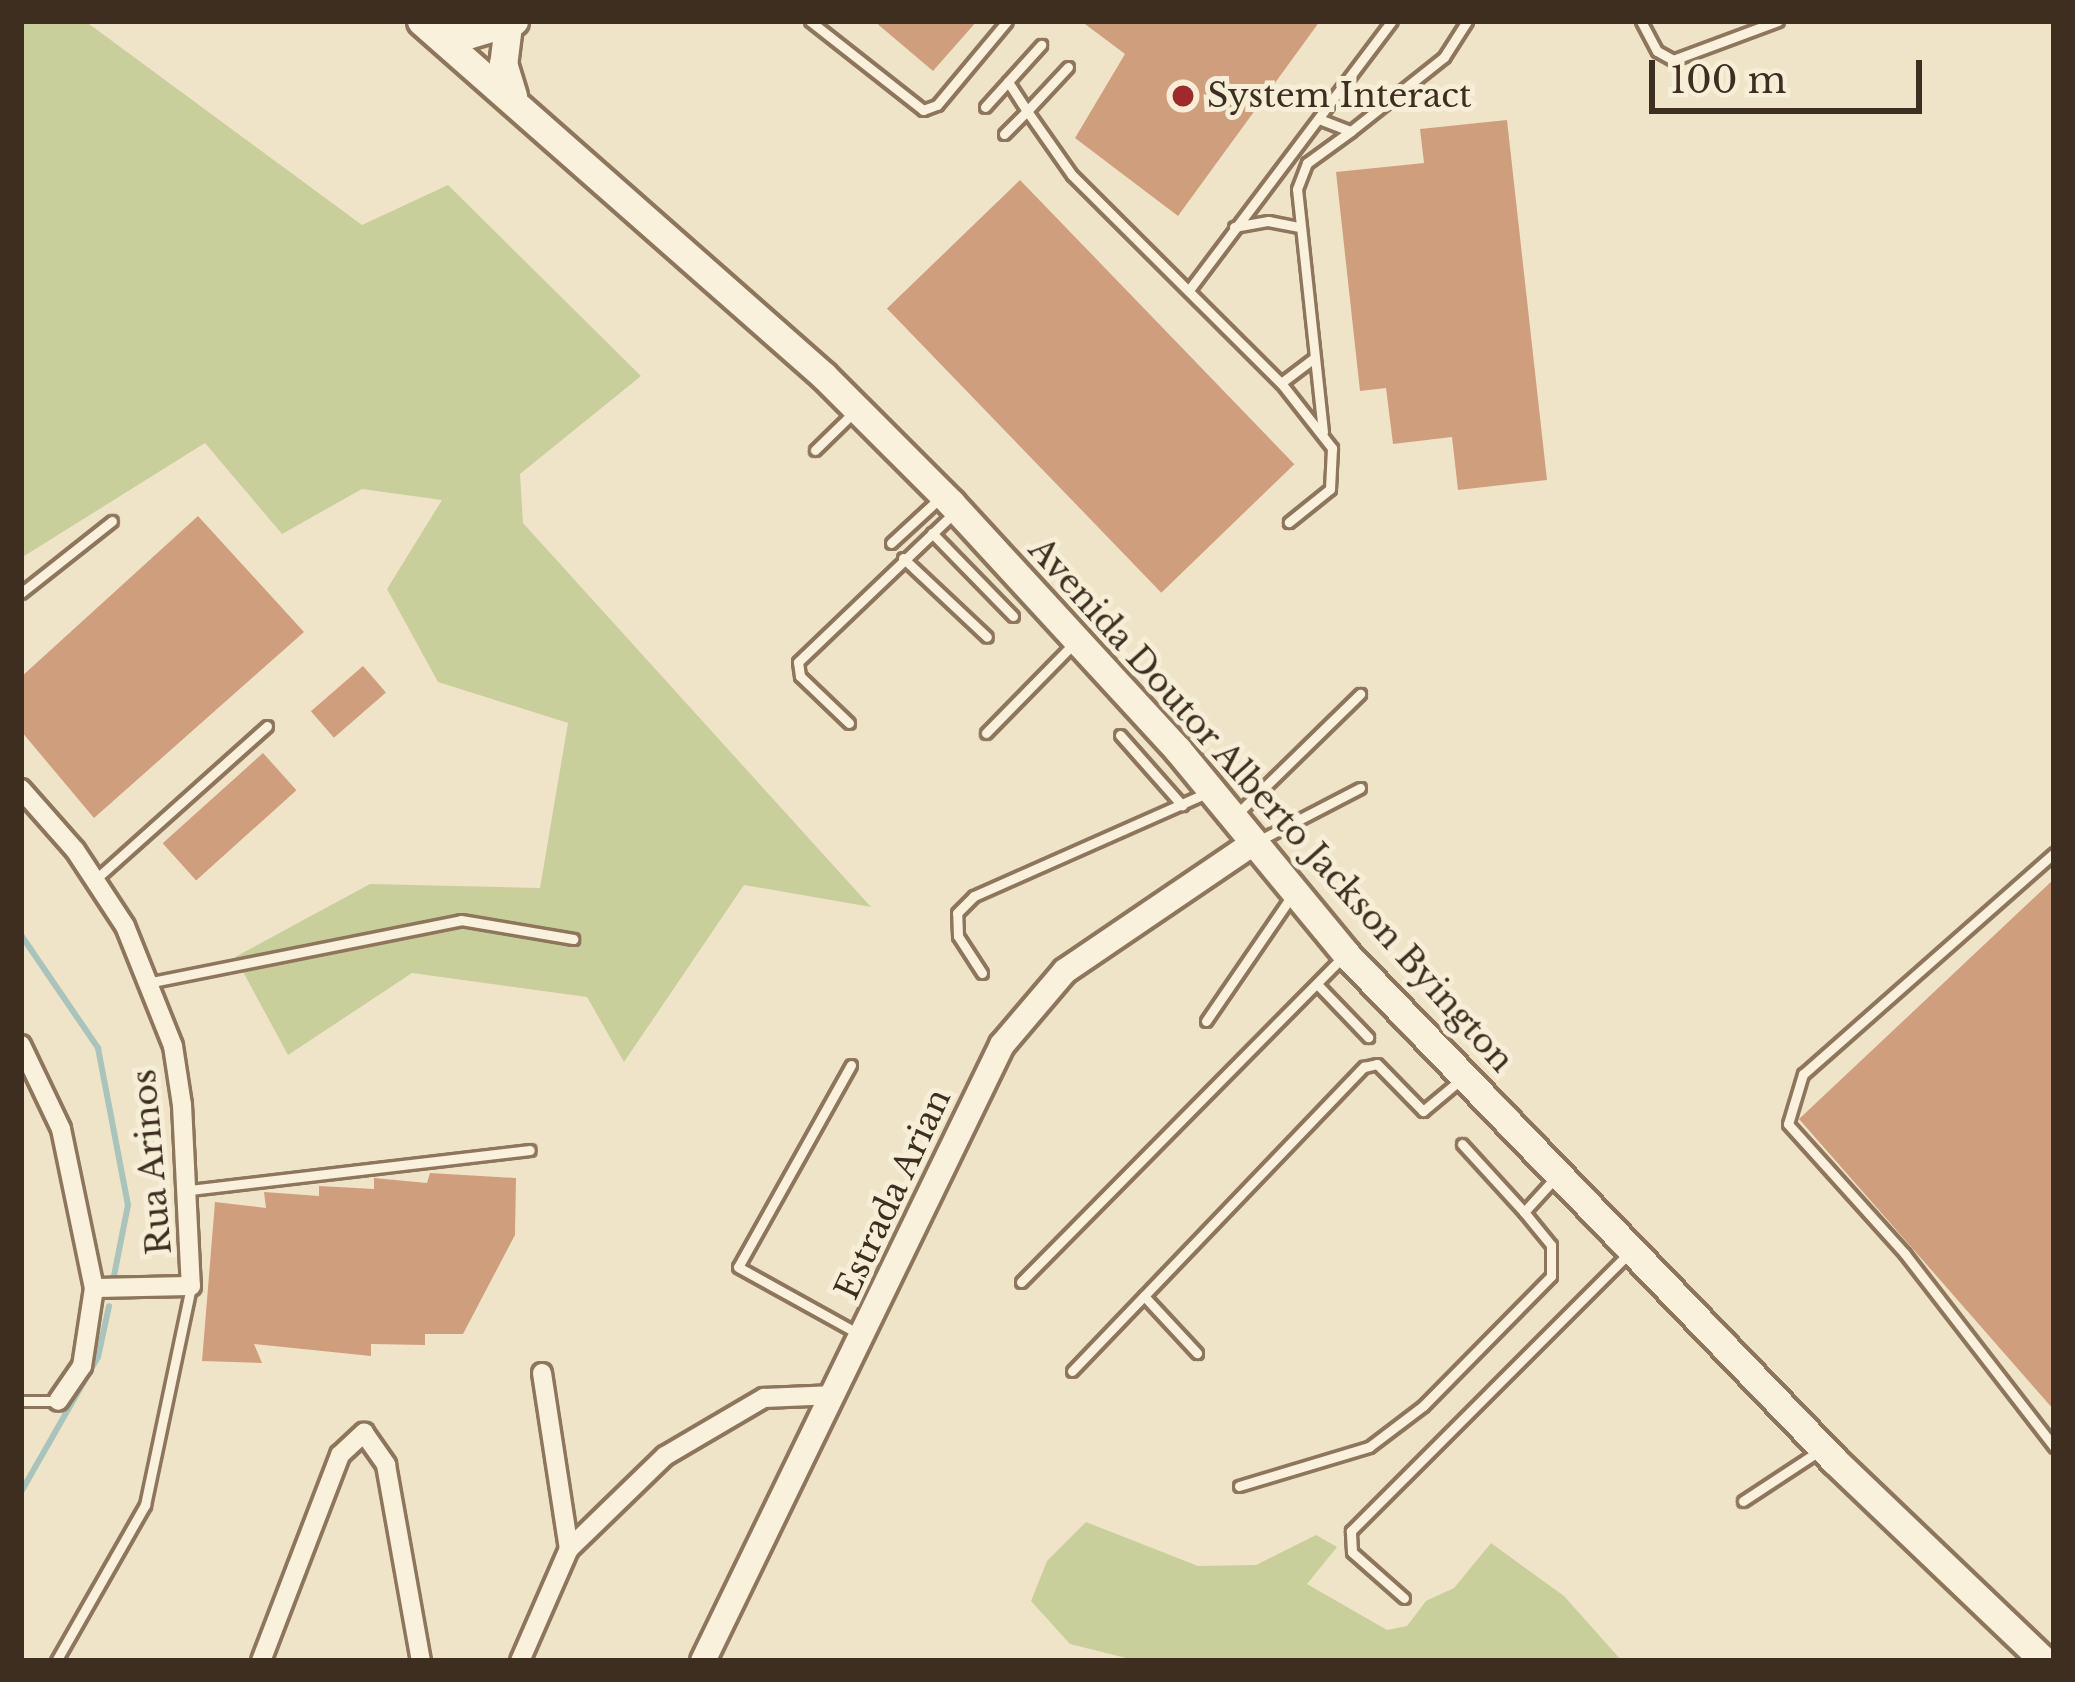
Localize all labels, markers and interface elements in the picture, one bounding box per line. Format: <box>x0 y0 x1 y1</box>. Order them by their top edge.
scale bar <box>1655 36 1928 110</box>
text: 100 m <box>1670 58 1786 103</box>
place label: System Interact <box>1207 76 1471 116</box>
marker: System Interact <box>1170 83 1196 109</box>
street label: Avenida Doutor Alberto Jackson Byington <box>1020 529 1522 1081</box>
street label: Rua Arinos <box>124 1067 180 1257</box>
street label: Estrada Arian <box>827 1082 959 1306</box>

